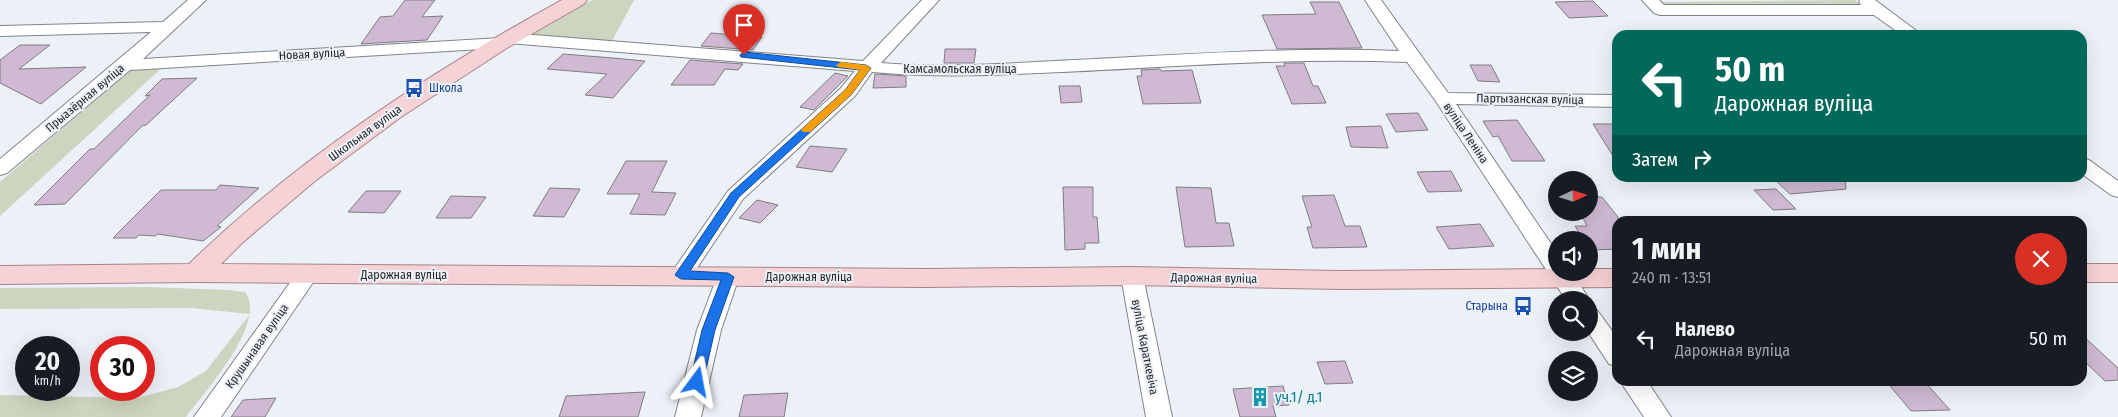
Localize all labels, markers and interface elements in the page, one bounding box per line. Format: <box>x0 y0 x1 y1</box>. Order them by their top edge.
pin <box>723 4 765 55</box>
icon: arrive <box>730 11 758 39</box>
street label: Новая вуліца <box>278 45 346 63</box>
text: 50 m <box>1715 48 1785 90</box>
icon: left <box>1632 50 1697 115</box>
street label: Прыазёрная вуліца <box>43 61 127 135</box>
street label: Камсамольская вуліца <box>903 62 1017 76</box>
bus stop icon: Школа <box>403 77 425 99</box>
place label: Школа <box>429 81 463 95</box>
text: Дарожная вуліца <box>1715 90 1873 117</box>
street label: Партызанская вуліца <box>1476 91 1584 107</box>
street label: вуліца Леніна <box>1441 100 1491 166</box>
street label: Школьная вуліца <box>326 102 404 164</box>
icon: right <box>1688 145 1716 173</box>
text: Затем <box>1632 148 1678 171</box>
north arrow <box>1548 171 1598 221</box>
map controls <box>1548 171 1598 401</box>
button: sound <box>1548 231 1598 281</box>
text: 1 мин <box>1632 231 1701 267</box>
button: close <box>2015 233 2067 285</box>
street label: Дарожная вуліца <box>360 268 447 282</box>
text: 240 m · 13:51 <box>1632 268 1712 287</box>
street label: Дарожная вуліца <box>765 270 852 284</box>
street label: Дарожная вуліца <box>1170 270 1257 286</box>
button: search <box>1548 291 1598 341</box>
bus stop icon: Старына <box>1512 295 1534 317</box>
street label: вуліца Караткевіча <box>1129 298 1161 396</box>
place label: Старына <box>1466 299 1508 313</box>
street label: Крушынавая вуліца <box>223 301 291 391</box>
text: Налево <box>1675 318 1735 341</box>
icon: left <box>1632 325 1660 353</box>
text: 50 m <box>2029 327 2067 350</box>
speed limit sign: 30 <box>90 336 155 401</box>
text: Дарожная вуліца <box>1675 341 1790 360</box>
text: 20 <box>35 347 60 377</box>
button: layers <box>1548 351 1598 401</box>
position arrow <box>670 355 722 407</box>
text: km/h <box>34 374 61 388</box>
building icon: уч.1/ д.1 <box>1249 386 1271 408</box>
place label: уч.1/ д.1 <box>1275 388 1322 406</box>

